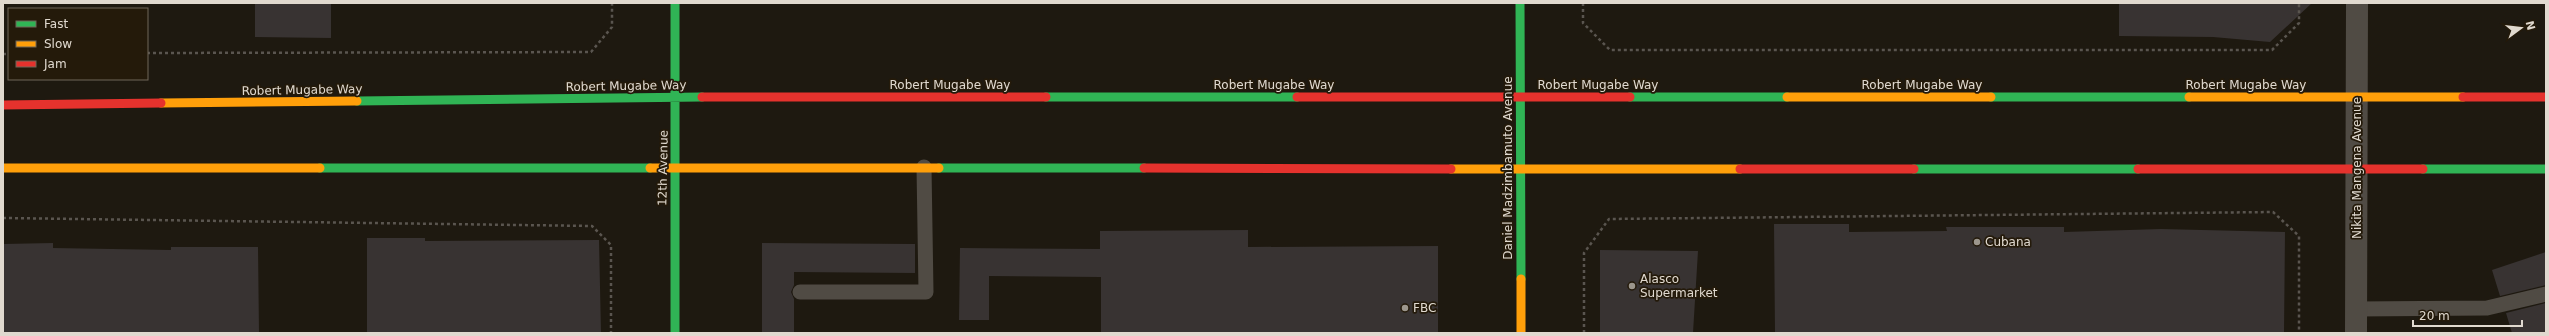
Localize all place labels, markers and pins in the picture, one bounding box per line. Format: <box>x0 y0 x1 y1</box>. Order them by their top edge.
place label: Cubana <box>1985 235 2031 249</box>
marker: Cubana <box>1972 237 1982 247</box>
place label: Alasco Supermarket <box>1640 272 1718 300</box>
marker: Alasco Supermarket <box>1627 281 1637 291</box>
place label: FBC <box>1413 301 1436 315</box>
marker: FBC <box>1400 303 1410 313</box>

